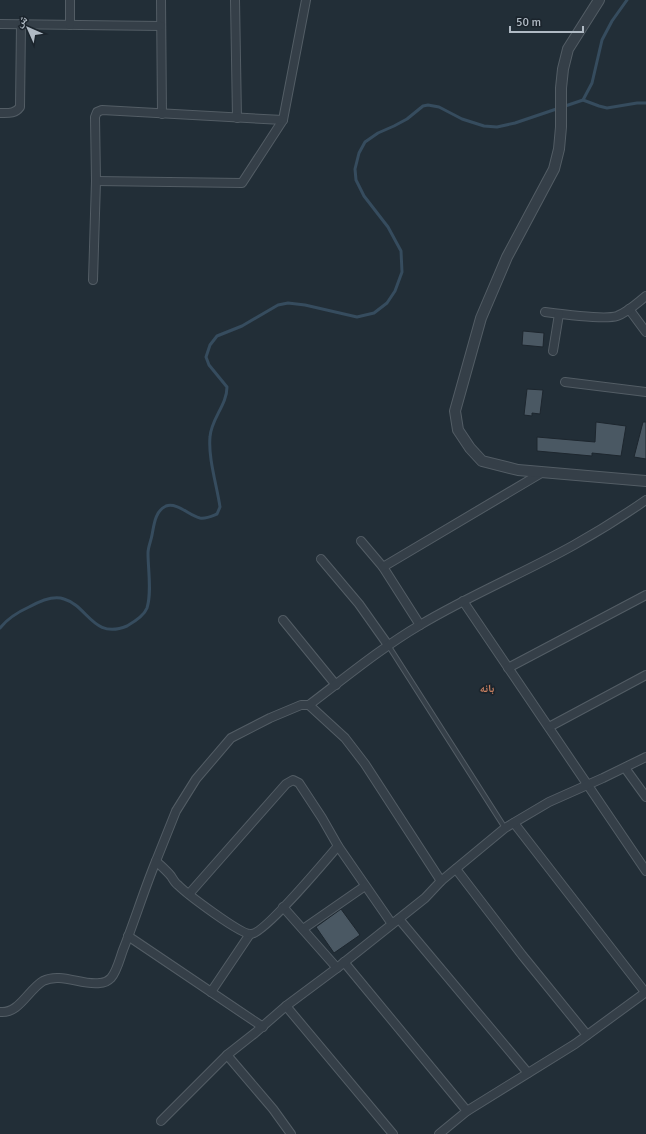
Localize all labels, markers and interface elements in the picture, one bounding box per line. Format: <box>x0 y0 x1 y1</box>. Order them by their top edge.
north arrow <box>8 8 48 48</box>
scale bar <box>510 8 583 34</box>
text: ش <box>13 12 31 31</box>
text: 50 m <box>516 15 541 30</box>
district label: بانە <box>480 682 494 695</box>

